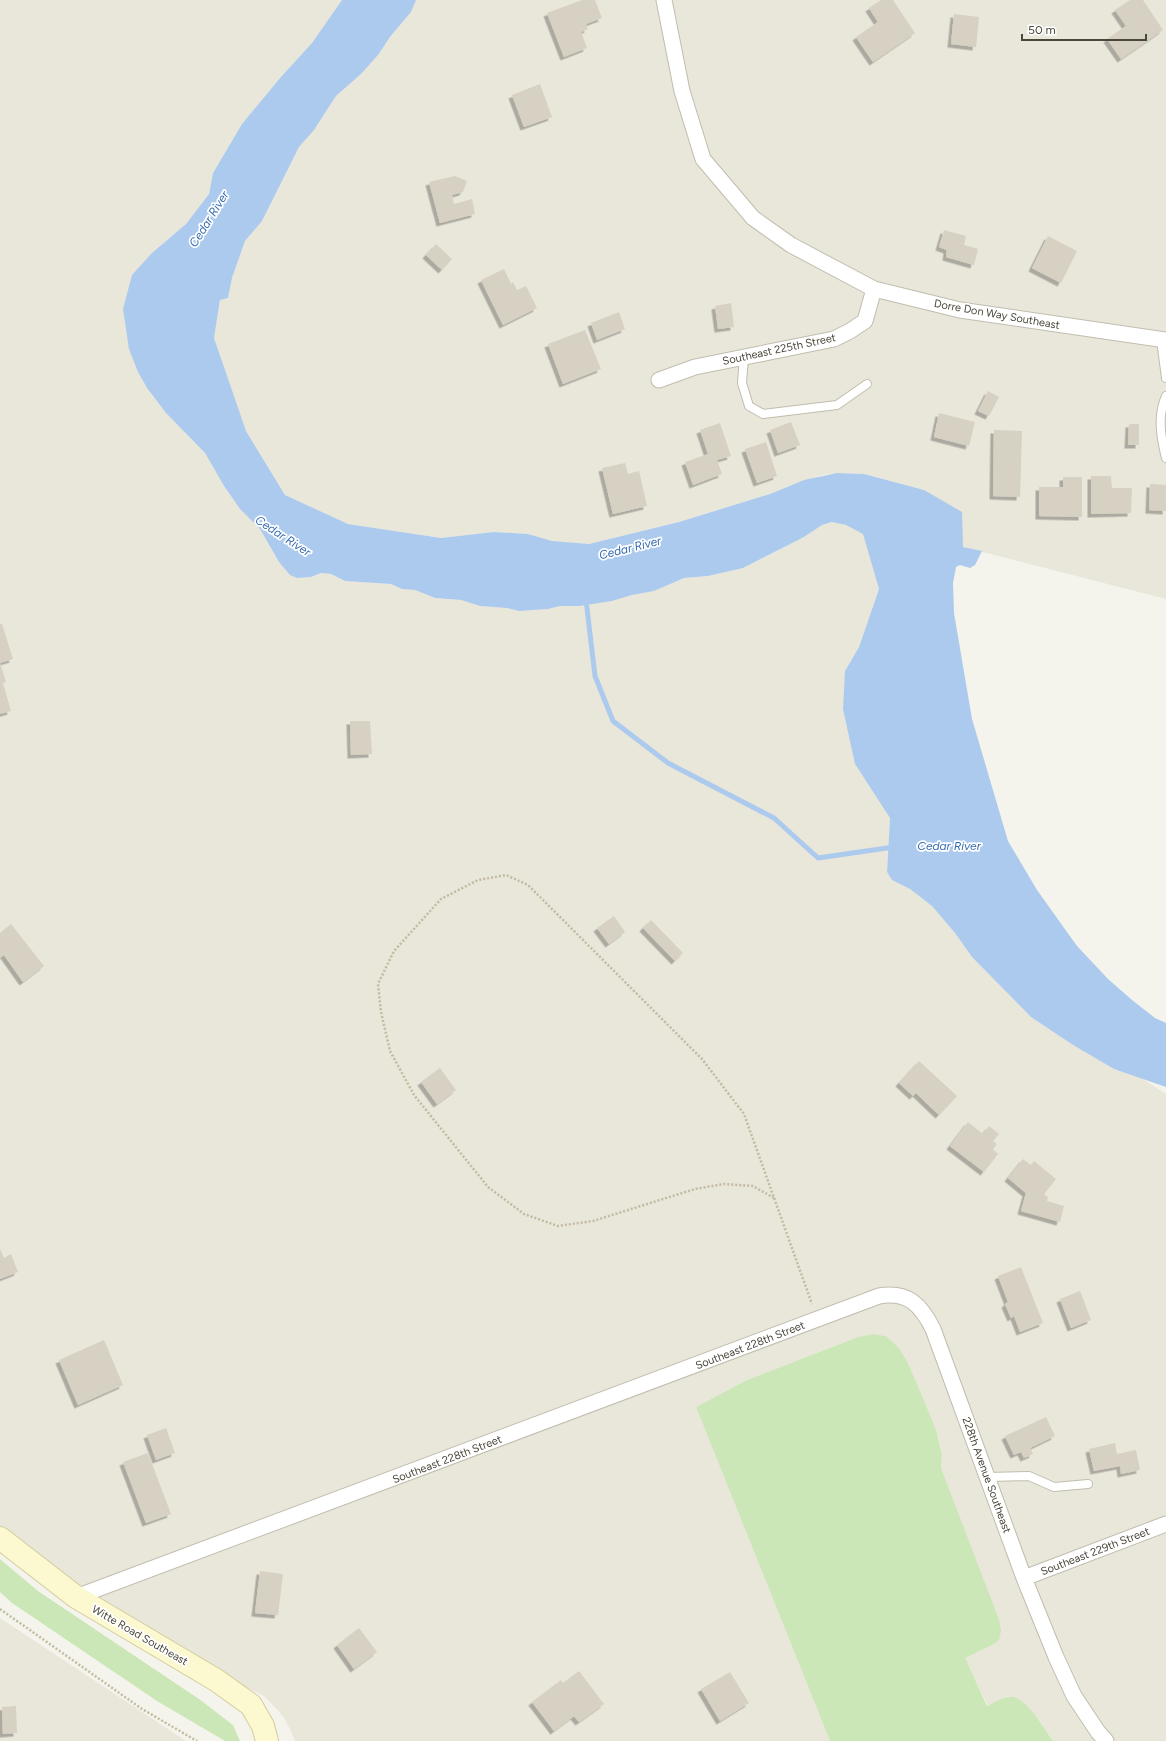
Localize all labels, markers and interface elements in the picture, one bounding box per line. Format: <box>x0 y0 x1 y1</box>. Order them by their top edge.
scale bar <box>1022 16 1146 42</box>
text: 50 m <box>1028 23 1056 37</box>
water label: Cedar River <box>186 188 232 250</box>
street label: Dorre Don Way Southeast <box>933 297 1061 332</box>
street label: Southeast 225th Street <box>721 331 837 368</box>
water label: Cedar River <box>253 513 314 560</box>
water label: Cedar River <box>598 533 663 562</box>
water label: Cedar River <box>917 839 982 853</box>
street label: Southeast 228th Street <box>694 1319 807 1372</box>
street label: 228th Avenue Southeast <box>959 1415 1014 1535</box>
street label: Southeast 228th Street <box>391 1433 504 1486</box>
street label: Southeast 229th Street <box>1039 1525 1151 1578</box>
street label: Witte Road Southeast <box>89 1603 190 1668</box>

